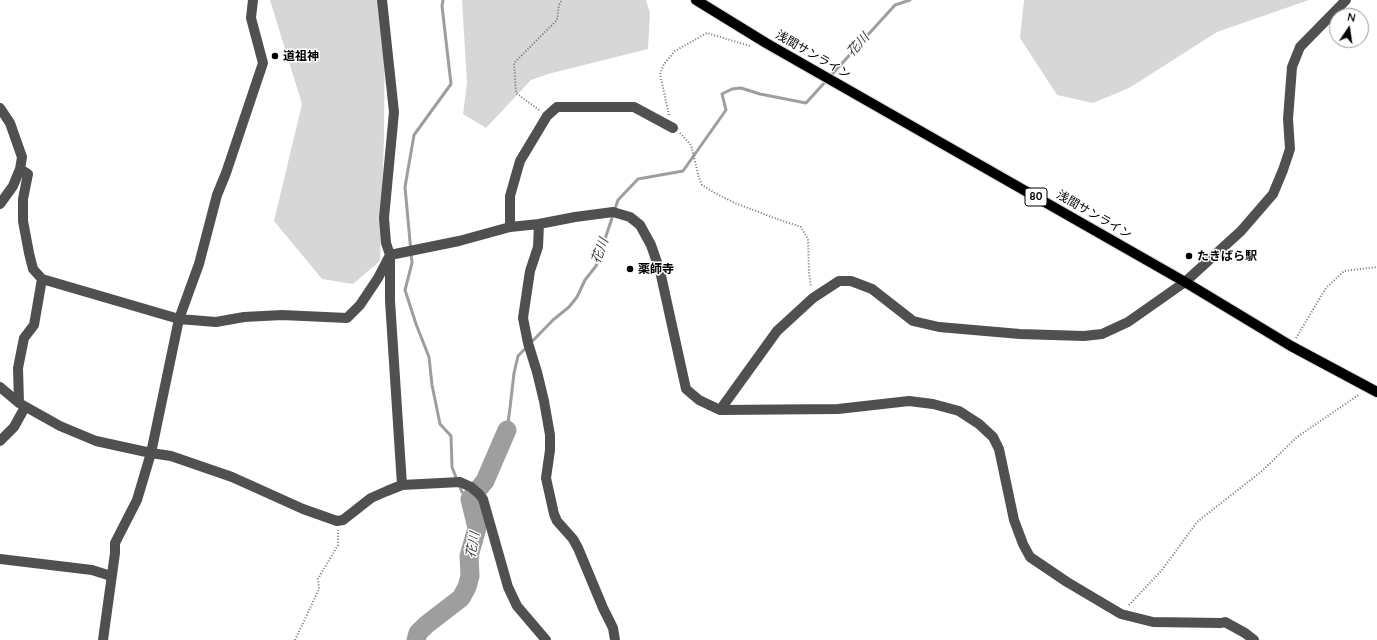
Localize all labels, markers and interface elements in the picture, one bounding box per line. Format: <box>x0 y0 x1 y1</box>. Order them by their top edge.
north arrow <box>1329 8 1369 48</box>
text: N <box>1346 10 1357 25</box>
street label: 浅間サンライン <box>773 28 853 82</box>
water label: 花川 <box>844 30 872 60</box>
place label: 道祖神 <box>283 49 319 63</box>
marker: 道祖神 <box>270 51 280 61</box>
road number: 80 <box>1025 188 1047 206</box>
street label: 浅間サンライン <box>1054 188 1134 242</box>
water label: 花川 <box>588 236 612 266</box>
place label: たきばら駅 <box>1197 249 1257 263</box>
marker: たきばら駅 <box>1184 251 1194 261</box>
place label: 薬師寺 <box>638 262 674 276</box>
marker: 薬師寺 <box>625 264 635 274</box>
water label: 花川 <box>463 531 483 559</box>

